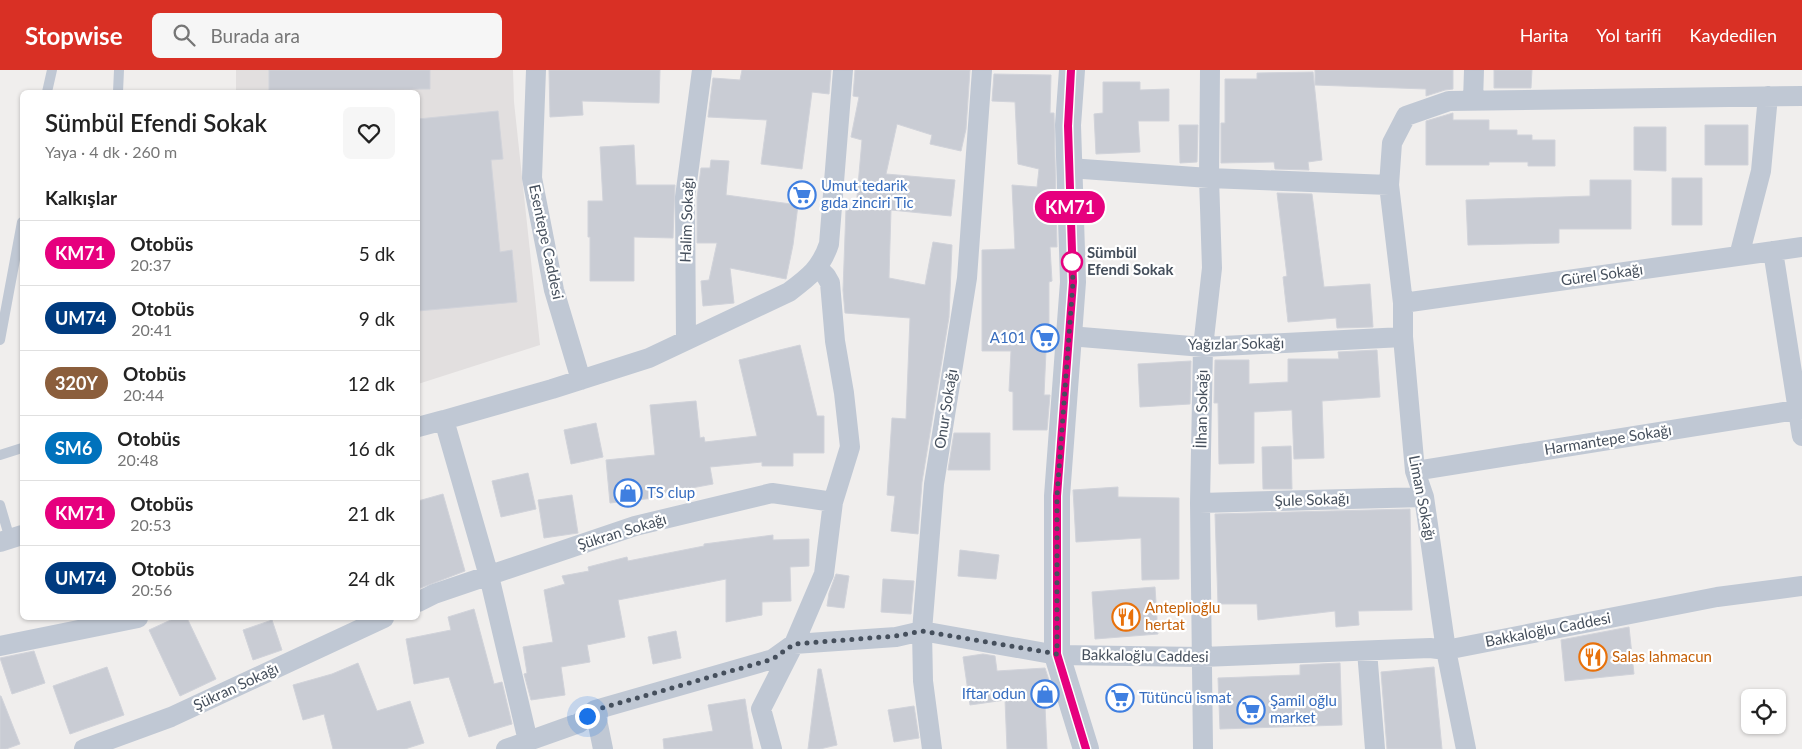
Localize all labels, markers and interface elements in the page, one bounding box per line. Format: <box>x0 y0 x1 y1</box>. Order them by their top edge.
search box <box>152 13 502 58</box>
text: Stopwise <box>25 21 122 50</box>
icon: search <box>170 21 198 49</box>
text: Burada ara <box>210 24 300 47</box>
text: Harita <box>1520 24 1568 46</box>
text: Yol tarifi <box>1596 24 1662 46</box>
text: Kaydedilen <box>1690 24 1777 46</box>
button: heart <box>343 107 395 159</box>
text: Sümbül Efendi Sokak <box>45 108 267 137</box>
text: Yaya · 4 dk · 260 m <box>45 142 177 161</box>
place label: Umut tedarik gıda zinciri Tic <box>821 176 914 211</box>
street label: Halim Sokağı <box>676 177 696 263</box>
supermarket icon: Umut tedarik gıda zinciri Tic <box>787 180 817 210</box>
street label: Esentepe Caddesi <box>526 183 568 301</box>
text: Kalkışlar <box>45 186 117 209</box>
line badge: KM71 <box>1035 191 1105 223</box>
text: KM71 <box>1045 196 1095 218</box>
text: Otobüs <box>130 232 193 255</box>
text: KM71 <box>55 242 105 264</box>
text: 5 dk <box>359 242 395 265</box>
place label: Sümbül Efendi Sokak <box>1087 243 1174 278</box>
marker: Sümbül Efendi Sokak <box>1061 251 1083 273</box>
text: 20:37 <box>130 255 171 274</box>
street label: Gürel Sokağı <box>1560 259 1644 289</box>
text: Otobüs <box>131 297 194 320</box>
text: UM74 <box>55 307 106 329</box>
text: 9 dk <box>359 307 395 330</box>
text: 20:41 <box>131 320 172 339</box>
supermarket icon: A101 <box>1030 323 1060 353</box>
place label: A101 <box>990 328 1026 346</box>
street label: Yağızlar Sokağı <box>1188 333 1284 353</box>
text: Otobüs <box>123 362 186 385</box>
street label: Onur Sokağı <box>930 368 960 450</box>
street label: İlhan Sokağı <box>1191 369 1211 449</box>
text: 320Y <box>55 372 98 394</box>
text: 12 dk <box>348 372 395 395</box>
text: 20:44 <box>123 385 164 404</box>
street label: Harmantepe Sokağı <box>1543 420 1673 458</box>
text: Otobüs <box>117 427 180 450</box>
text: SM6 <box>55 437 92 459</box>
text: 16 dk <box>348 437 395 460</box>
text: 20:48 <box>117 450 158 469</box>
street label: Liman Sokağı <box>1406 454 1440 542</box>
shop icon: TS clup <box>613 478 643 508</box>
place label: TS clup <box>647 483 695 501</box>
street label: Şule Sokağı <box>1274 489 1350 509</box>
text: Otobüs <box>130 492 193 515</box>
text: KM71 <box>55 502 105 524</box>
text: 21 dk <box>348 502 395 525</box>
street label: Şükran Sokağı <box>575 509 668 553</box>
text: 20:53 <box>130 515 171 534</box>
text: Otobüs <box>131 557 194 580</box>
text: UM74 <box>55 567 106 589</box>
text: 24 dk <box>348 567 395 590</box>
text: 20:56 <box>131 580 172 599</box>
place label: Anteplioğlu hertat <box>1145 598 1220 633</box>
restaurant icon: Anteplioğlu hertat <box>1111 602 1141 632</box>
street label: Bakkaloğlu Caddesi <box>1483 608 1612 650</box>
restaurant icon: Salas lahmacun <box>1578 642 1608 672</box>
street label: Bakkaloğlu Caddesi <box>1081 645 1209 665</box>
place label: Salas lahmacun <box>1612 647 1712 665</box>
street label: Şükran Sokağı <box>190 658 281 714</box>
shop icon: Iftar odun <box>1030 679 1060 709</box>
supermarket icon: Tütüncü ismat <box>1105 683 1135 713</box>
place label: Iftar odun <box>962 684 1026 702</box>
place label: Tütüncü ismat <box>1139 688 1232 706</box>
map controls <box>1741 689 1786 734</box>
button: locate <box>1741 689 1786 734</box>
place label: Şamil oğlu market <box>1270 691 1337 726</box>
supermarket icon: Şamil oğlu market <box>1236 695 1266 725</box>
your location <box>575 704 600 729</box>

